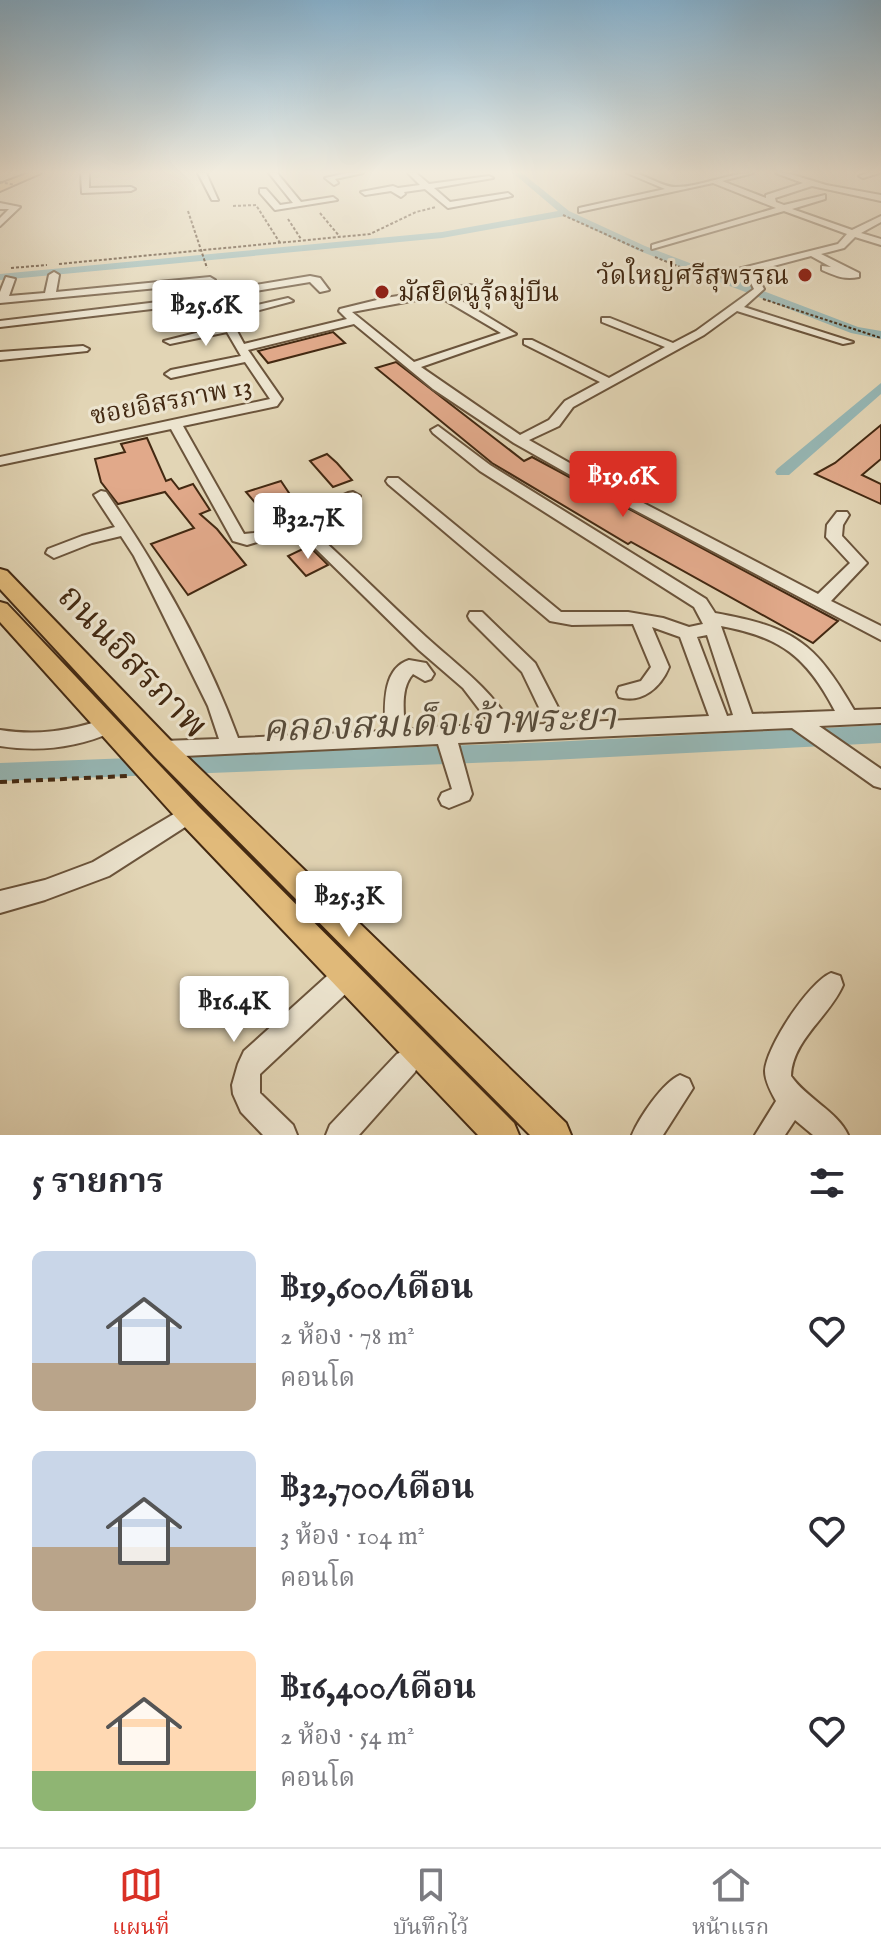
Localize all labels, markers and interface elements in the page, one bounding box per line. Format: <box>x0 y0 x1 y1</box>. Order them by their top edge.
place label: วัดใหญ่ศรีสุพรรณ <box>596 257 789 293</box>
marker: วัดใหญ่ศรีสุพรรณ <box>796 266 814 284</box>
place label: มัสยิดนูรุ้ลมู่บีน <box>398 277 559 310</box>
pin: ฿25.6K <box>141 280 271 348</box>
marker: มัสยิดนูรุ้ลมู่บีน <box>373 283 391 301</box>
text: ฿25.6K <box>170 289 242 322</box>
street label: ซอยอิสรภาพ 13 <box>88 370 255 433</box>
pin: ฿19.6K <box>558 451 688 519</box>
text: ฿19.6K <box>588 460 658 493</box>
pin: ฿32.7K <box>243 493 373 561</box>
text: ฿32.7K <box>272 502 344 535</box>
street label: ถนนอิสรภาพ <box>47 575 217 749</box>
water label: คลองสมเด็จเจ้าพระยา <box>261 695 618 755</box>
pin: ฿25.3K <box>284 871 414 939</box>
text: ฿25.3K <box>314 880 384 913</box>
pin: ฿16.4K <box>169 976 299 1044</box>
text: ฿16.4K <box>198 985 270 1018</box>
text: 5 รายการ <box>32 1161 164 1204</box>
icon: filters <box>805 1161 849 1205</box>
text: ฿19,600/เดือน <box>280 1267 473 1310</box>
icon: home <box>96 1283 192 1379</box>
icon: heart <box>805 1309 849 1353</box>
text: 2 ห้อง · 78 m² <box>280 1320 415 1353</box>
text: คอนโด <box>280 1362 355 1395</box>
text: ฿32,700/เดือน <box>280 1467 474 1510</box>
icon: home <box>96 1483 192 1579</box>
icon: heart <box>805 1509 849 1553</box>
text: 3 ห้อง · 104 m² <box>280 1520 425 1553</box>
text: คอนโด <box>280 1562 355 1595</box>
text: ฿16,400/เดือน <box>280 1667 476 1710</box>
icon: home <box>96 1683 192 1779</box>
icon: heart <box>805 1709 849 1753</box>
text: 2 ห้อง · 54 m² <box>280 1720 414 1753</box>
text: คอนโด <box>280 1762 355 1795</box>
tab: แผนที่ <box>112 1863 170 1946</box>
tab: บันทึกไว้ <box>393 1863 468 1946</box>
tab: หน้าแรก <box>692 1863 769 1946</box>

